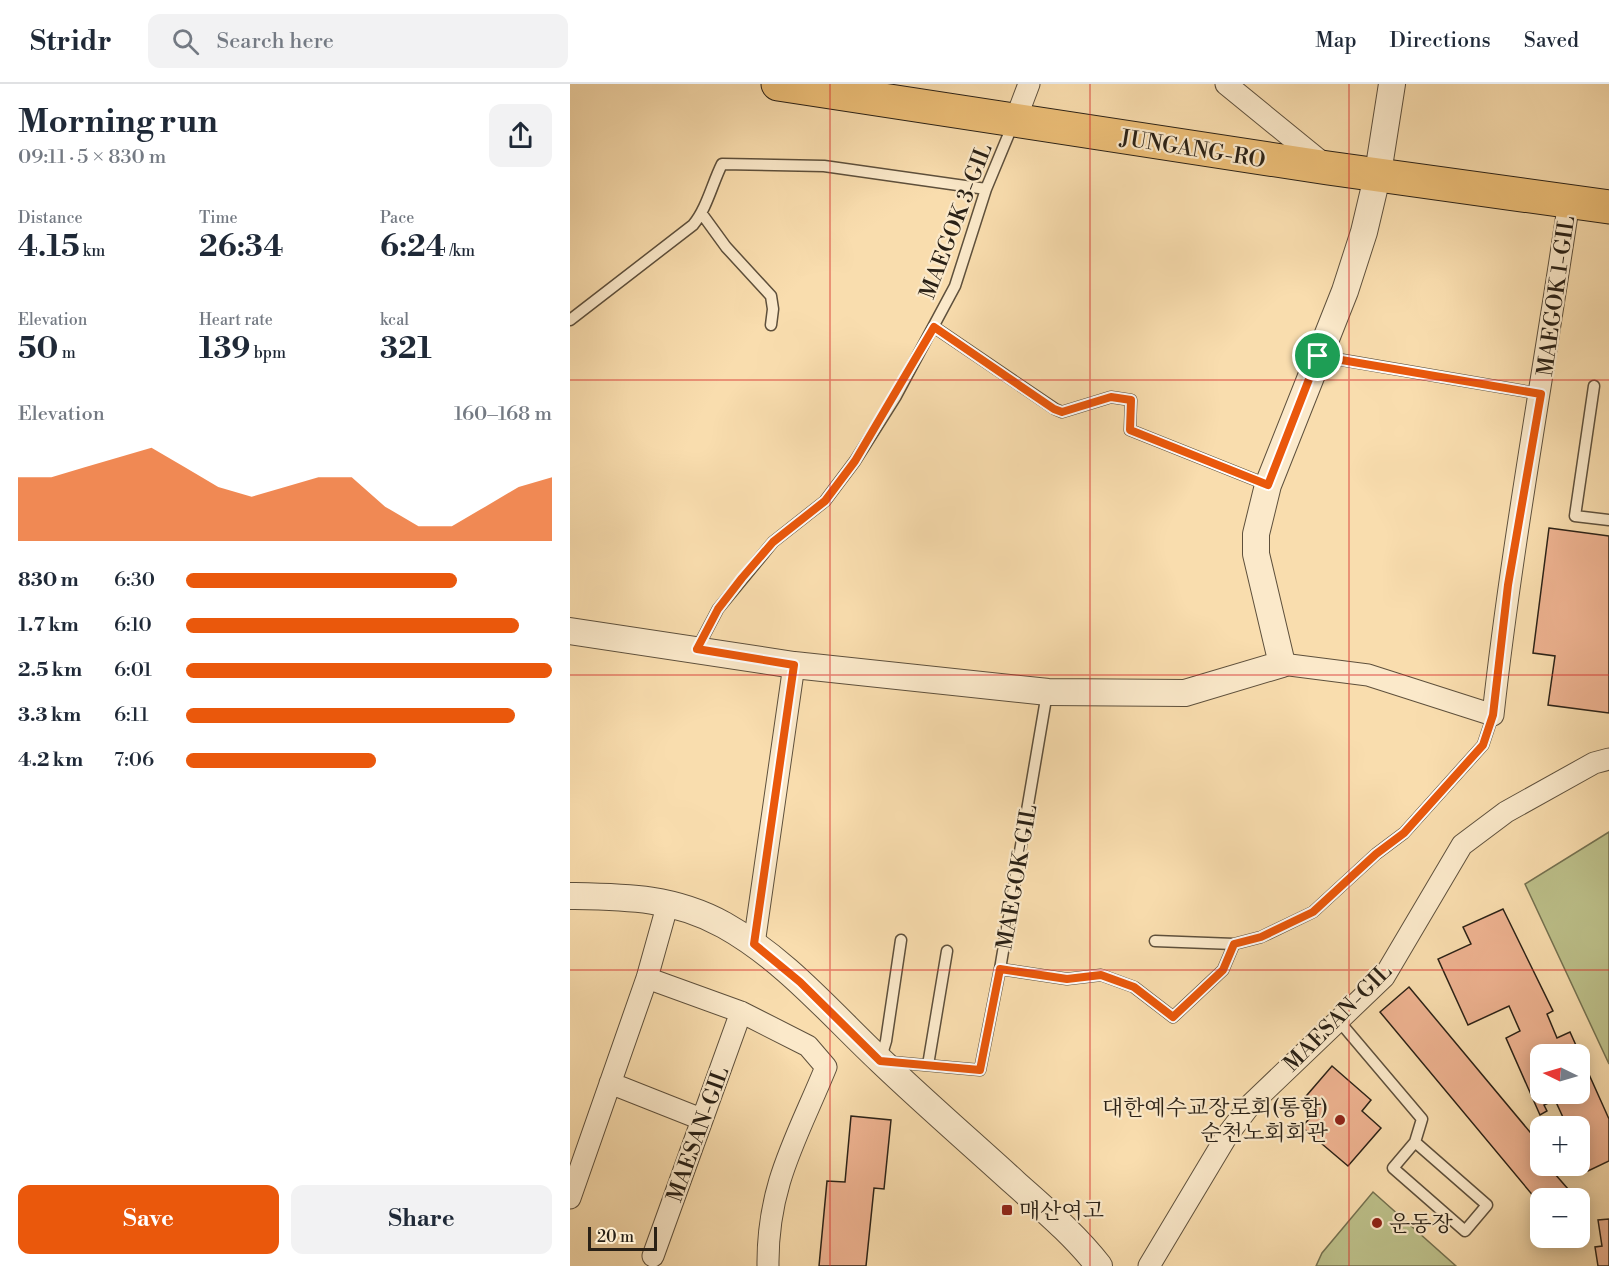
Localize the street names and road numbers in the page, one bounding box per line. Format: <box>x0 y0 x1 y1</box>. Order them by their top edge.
street label: JUNGANG-RO <box>1117 125 1267 174</box>
street label: MAEGOK 3-GIL <box>914 140 998 303</box>
street label: MAEGOK 1-GIL <box>1532 214 1581 378</box>
street label: MAEGOK-GIL <box>991 802 1044 952</box>
street label: MAESAN-GIL <box>1278 958 1398 1078</box>
street label: MAESAN-GIL <box>661 1063 735 1206</box>

